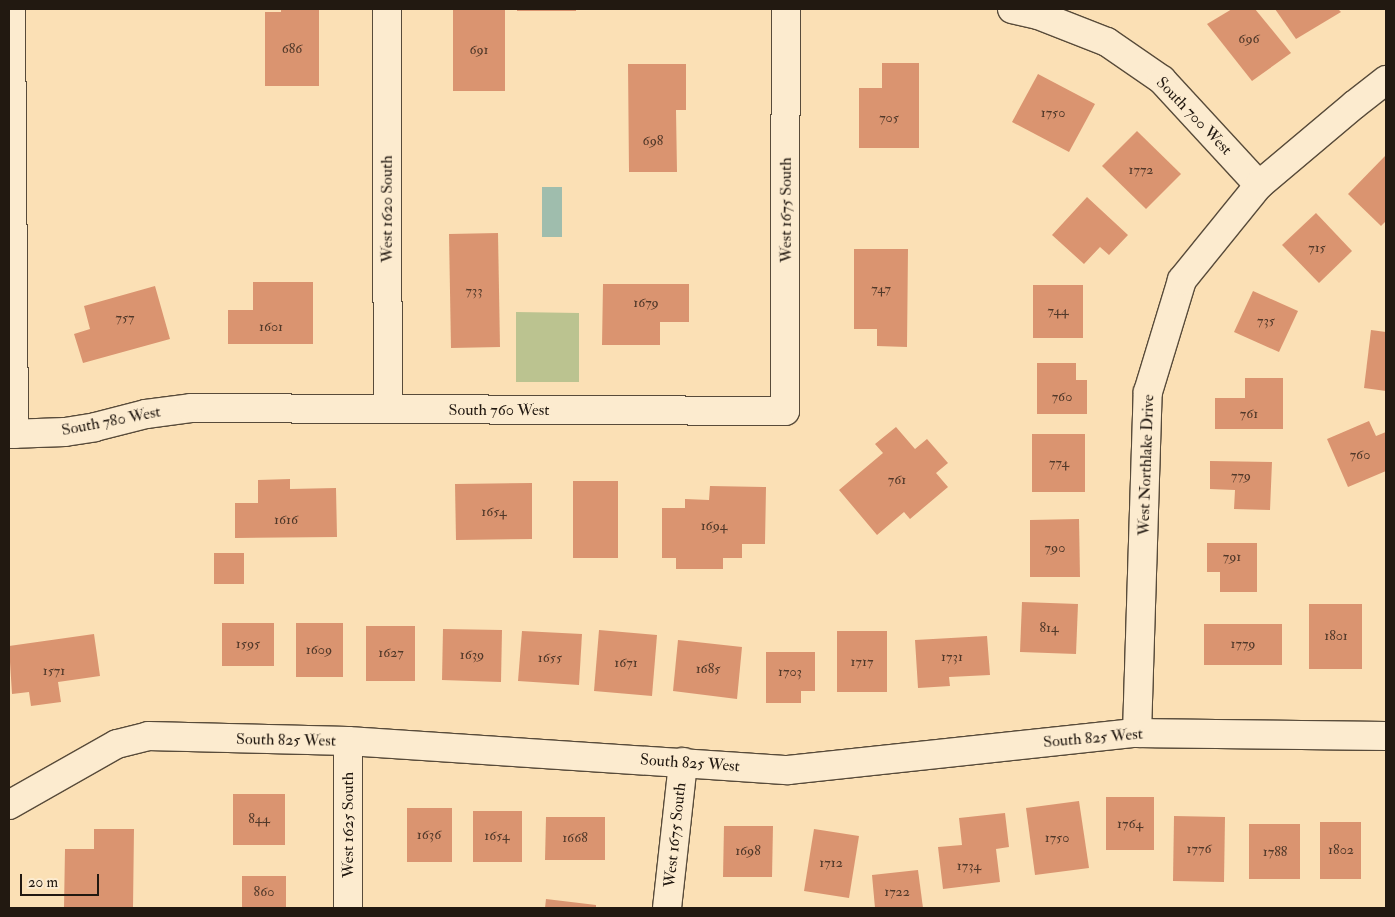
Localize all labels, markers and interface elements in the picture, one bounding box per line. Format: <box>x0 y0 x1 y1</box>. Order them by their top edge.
house number: 696 <box>1238 31 1260 47</box>
house number: 686 <box>282 41 302 57</box>
house number: 691 <box>469 42 489 58</box>
street label: South 700 West <box>1152 73 1236 159</box>
house number: 1750 <box>1041 105 1065 121</box>
house number: 705 <box>879 110 899 126</box>
house number: 698 <box>643 133 663 149</box>
street label: West 1620 South <box>377 155 397 263</box>
street label: West 1675 South <box>776 157 796 263</box>
house number: 1772 <box>1129 162 1153 178</box>
house number: 715 <box>1308 240 1326 256</box>
house number: 747 <box>871 281 891 297</box>
house number: 733 <box>465 283 483 299</box>
house number: 1679 <box>633 295 659 311</box>
house number: 744 <box>1047 303 1069 319</box>
house number: 757 <box>115 310 135 326</box>
house number: 735 <box>1257 313 1275 329</box>
house number: 1601 <box>259 319 283 335</box>
house number: 760 <box>1052 389 1072 405</box>
street label: West Northlake Drive <box>1134 394 1158 536</box>
street label: South 760 West <box>449 400 549 420</box>
street label: South 780 West <box>60 402 162 440</box>
house number: 761 <box>1240 406 1258 422</box>
house number: 760 <box>1350 447 1370 463</box>
house number: 774 <box>1049 455 1069 471</box>
house number: 779 <box>1231 468 1251 484</box>
house number: 761 <box>888 472 906 488</box>
house number: 1654 <box>481 504 507 520</box>
house number: 1616 <box>274 512 298 528</box>
house number: 1694 <box>701 518 727 534</box>
house number: 790 <box>1045 540 1065 556</box>
house number: 791 <box>1223 549 1241 565</box>
house number: 814 <box>1039 620 1059 636</box>
house number: 1801 <box>1324 628 1348 644</box>
house number: 1595 <box>236 636 260 652</box>
house number: 1779 <box>1230 636 1256 652</box>
house number: 1609 <box>306 642 332 658</box>
house number: 1627 <box>378 645 404 661</box>
house number: 1639 <box>460 647 484 663</box>
house number: 1731 <box>941 649 963 665</box>
house number: 1655 <box>538 650 562 666</box>
house number: 1717 <box>851 654 873 670</box>
house number: 1671 <box>614 655 638 671</box>
house number: 1685 <box>696 661 720 677</box>
house number: 1571 <box>43 663 65 679</box>
house number: 1703 <box>778 664 802 680</box>
street label: South 825 West <box>1042 724 1144 752</box>
street label: South 825 West <box>236 730 336 750</box>
street label: South 825 West <box>639 750 741 776</box>
street label: West 1625 South <box>338 772 358 878</box>
street label: West 1675 South <box>660 782 690 888</box>
house number: 844 <box>248 811 270 827</box>
house number: 1764 <box>1117 816 1143 832</box>
house number: 1636 <box>417 827 441 843</box>
house number: 1654 <box>484 828 510 844</box>
house number: 1668 <box>562 830 588 846</box>
house number: 1750 <box>1045 830 1069 846</box>
house number: 1776 <box>1187 841 1211 857</box>
house number: 1802 <box>1328 842 1354 858</box>
house number: 1698 <box>735 843 761 859</box>
house number: 1788 <box>1263 844 1287 860</box>
house number: 1712 <box>819 855 843 871</box>
house number: 1734 <box>957 858 981 874</box>
scale bar <box>22 864 101 896</box>
text: 20 m <box>28 873 58 892</box>
house number: 860 <box>254 884 274 900</box>
house number: 1722 <box>884 884 910 900</box>

